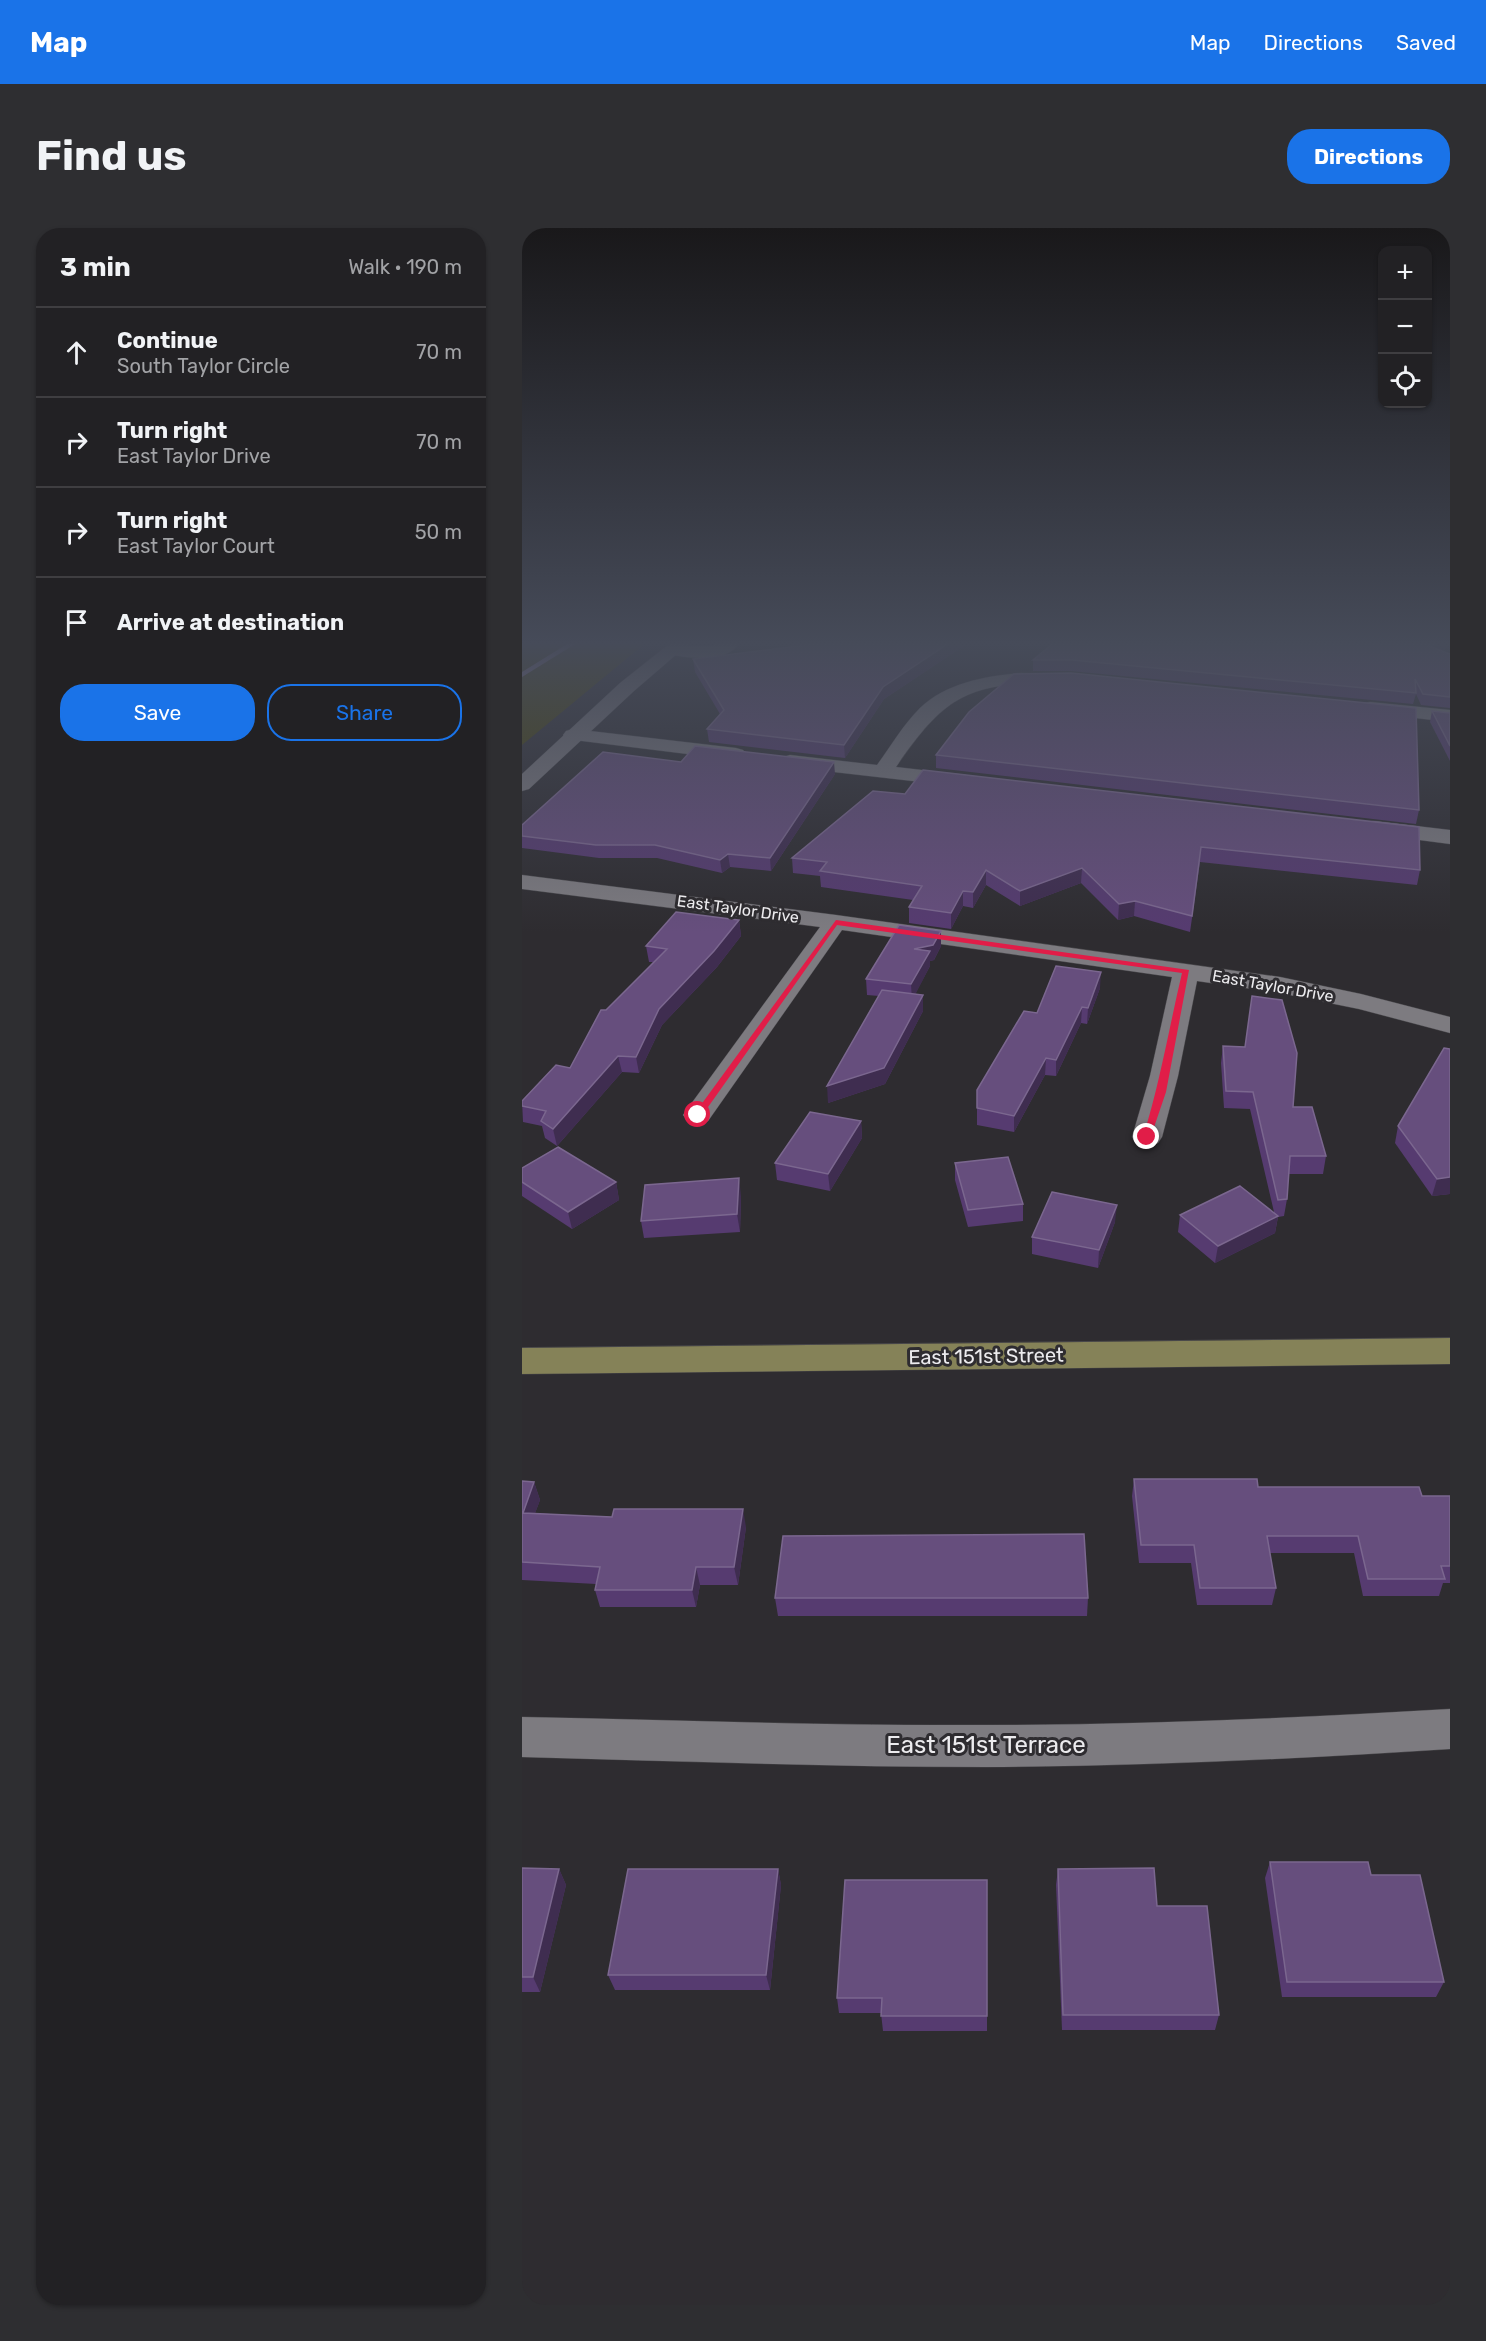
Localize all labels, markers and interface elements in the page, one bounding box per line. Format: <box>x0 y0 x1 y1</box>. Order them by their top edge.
text: Map <box>30 26 87 59</box>
text: Map <box>1190 30 1231 55</box>
text: Directions <box>1264 30 1363 55</box>
text: Saved <box>1396 30 1456 55</box>
button: Directions <box>1287 129 1450 184</box>
text: Find us <box>36 131 187 181</box>
map controls <box>1378 246 1432 408</box>
button: + <box>1378 246 1432 300</box>
text: 3 min <box>60 252 131 283</box>
text: Walk · 190 m <box>348 255 462 279</box>
button: − <box>1378 300 1432 354</box>
text: Continue <box>117 327 218 354</box>
icon: ahead <box>60 336 93 369</box>
text: 70 m <box>416 340 462 364</box>
text: South Taylor Circle <box>117 354 290 378</box>
button: locate <box>1378 354 1432 408</box>
text: Turn right <box>117 417 227 444</box>
icon: right <box>60 426 93 459</box>
text: 70 m <box>416 430 462 454</box>
text: East Taylor Drive <box>117 444 271 468</box>
text: Turn right <box>117 507 227 534</box>
icon: right <box>60 516 93 549</box>
text: 50 m <box>415 520 462 544</box>
text: East Taylor Court <box>117 534 275 558</box>
icon: arrive <box>60 606 93 639</box>
text: Arrive at destination <box>117 609 344 636</box>
button: Save <box>60 684 255 741</box>
button: Share <box>267 684 462 741</box>
street label: East Taylor Drive <box>676 891 800 927</box>
street label: East Taylor Drive <box>1211 966 1335 1006</box>
route start <box>684 1101 710 1127</box>
route end <box>1133 1123 1159 1149</box>
street label: East 151st Street <box>908 1343 1064 1369</box>
street label: East 151st Terrace <box>886 1731 1086 1759</box>

